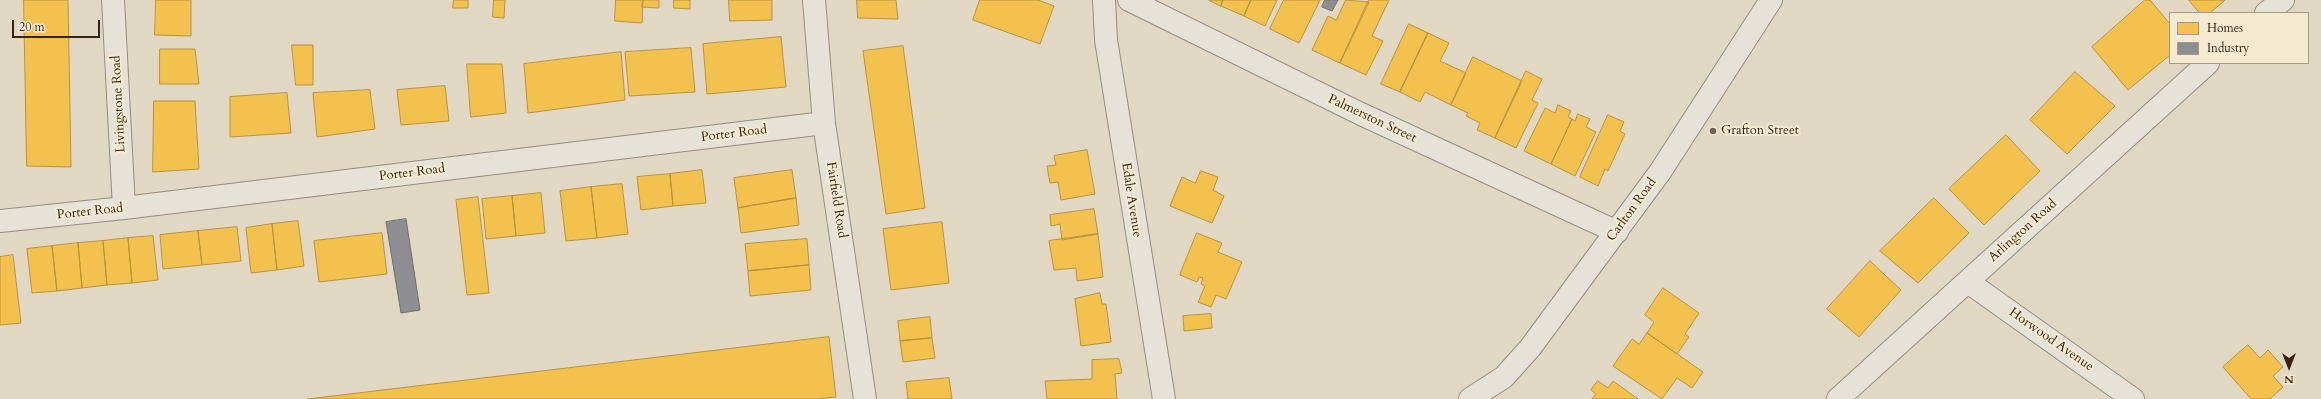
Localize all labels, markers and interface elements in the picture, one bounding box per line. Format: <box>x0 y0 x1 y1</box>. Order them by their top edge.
scale bar <box>14 12 102 38</box>
legend <box>2169 12 2309 64</box>
text: 20 m <box>19 19 45 35</box>
text: Homes <box>2207 20 2243 36</box>
text: Industry <box>2207 40 2249 56</box>
street label: Livingstone Road <box>109 55 129 153</box>
street label: Palmerston Street <box>1325 92 1419 146</box>
street label: Porter Road <box>700 122 768 146</box>
place label: Grafton Street <box>1721 123 1799 139</box>
marker: Grafton Street <box>1708 126 1718 136</box>
street label: Porter Road <box>378 161 446 185</box>
street label: Fairfield Road <box>822 161 850 239</box>
street label: Edale Avenue <box>1117 162 1145 238</box>
street label: Carlton Road <box>1604 175 1660 245</box>
street label: Arlington Road <box>1986 196 2060 266</box>
street label: Porter Road <box>56 201 124 223</box>
street label: Horwood Avenue <box>2006 305 2096 375</box>
north arrow <box>2269 347 2309 387</box>
text: N <box>2284 372 2294 387</box>

